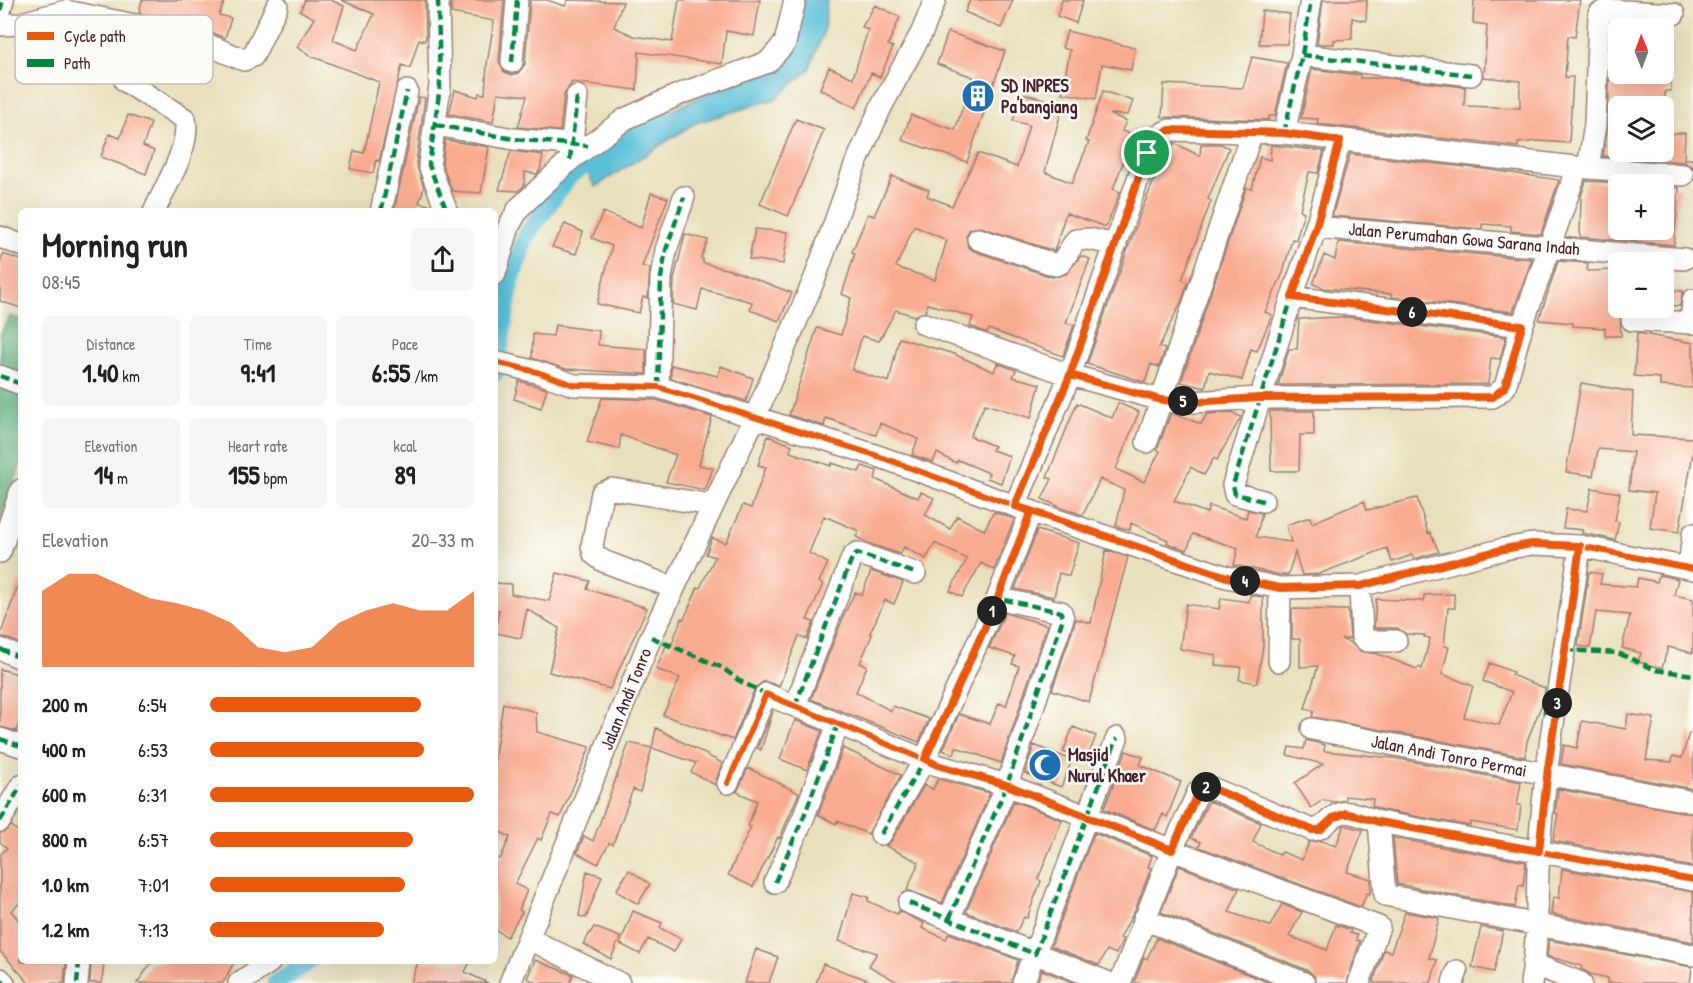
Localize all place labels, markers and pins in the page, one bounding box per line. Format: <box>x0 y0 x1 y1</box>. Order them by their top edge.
place label: SD INPRES Pa'bangiang <box>1001 73 1078 120</box>
building icon: SD INPRES Pa'bangiang <box>960 78 996 114</box>
pin <box>1121 127 1172 178</box>
pin: 6 <box>1397 297 1427 327</box>
pin: 5 <box>1168 386 1198 416</box>
pin: 4 <box>1230 566 1260 596</box>
pin: 1 <box>977 596 1007 626</box>
pin: 3 <box>1542 688 1572 718</box>
place label: Masjid Nurul Khaer <box>1068 742 1146 788</box>
mosque icon: Masjid Nurul Khaer <box>1027 747 1063 783</box>
pin: 2 <box>1191 772 1221 802</box>

